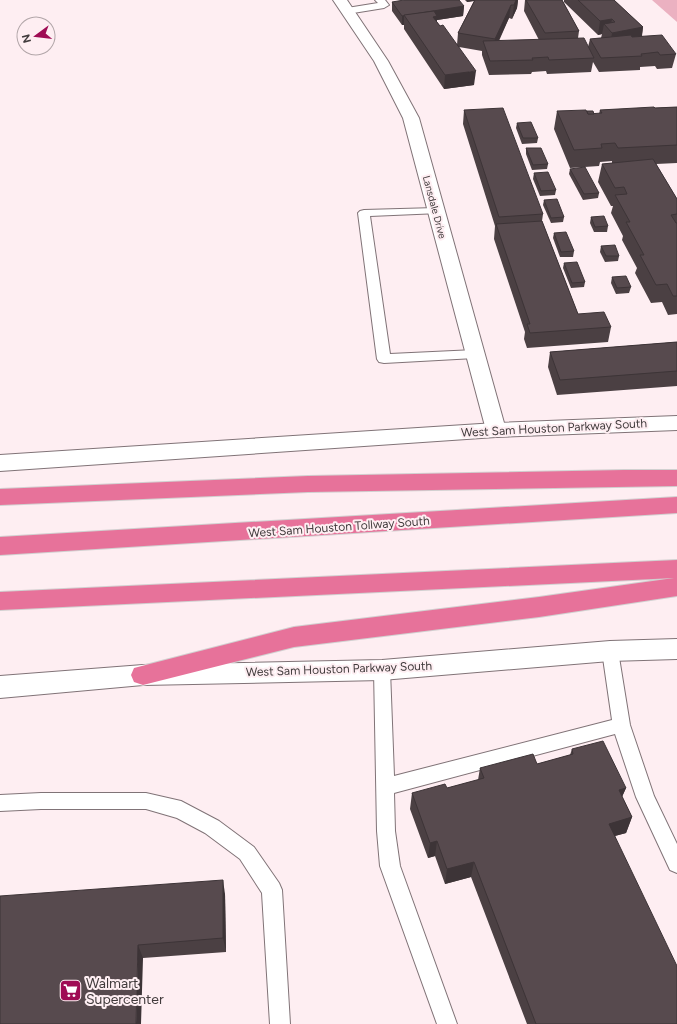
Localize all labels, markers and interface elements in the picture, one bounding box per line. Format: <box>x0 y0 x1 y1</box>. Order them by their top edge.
north arrow <box>16 16 56 56</box>
text: N <box>19 33 34 44</box>
street label: Lansdale Drive <box>420 174 449 241</box>
street label: West Sam Houston Parkway South <box>461 416 648 440</box>
street label: West Sam Houston Tollway South <box>248 514 430 540</box>
street label: West Sam Houston Parkway South <box>246 659 433 679</box>
place label: Walmart Supercenter <box>86 975 164 1008</box>
supermarket icon: Walmart Supercenter <box>58 978 84 1004</box>

